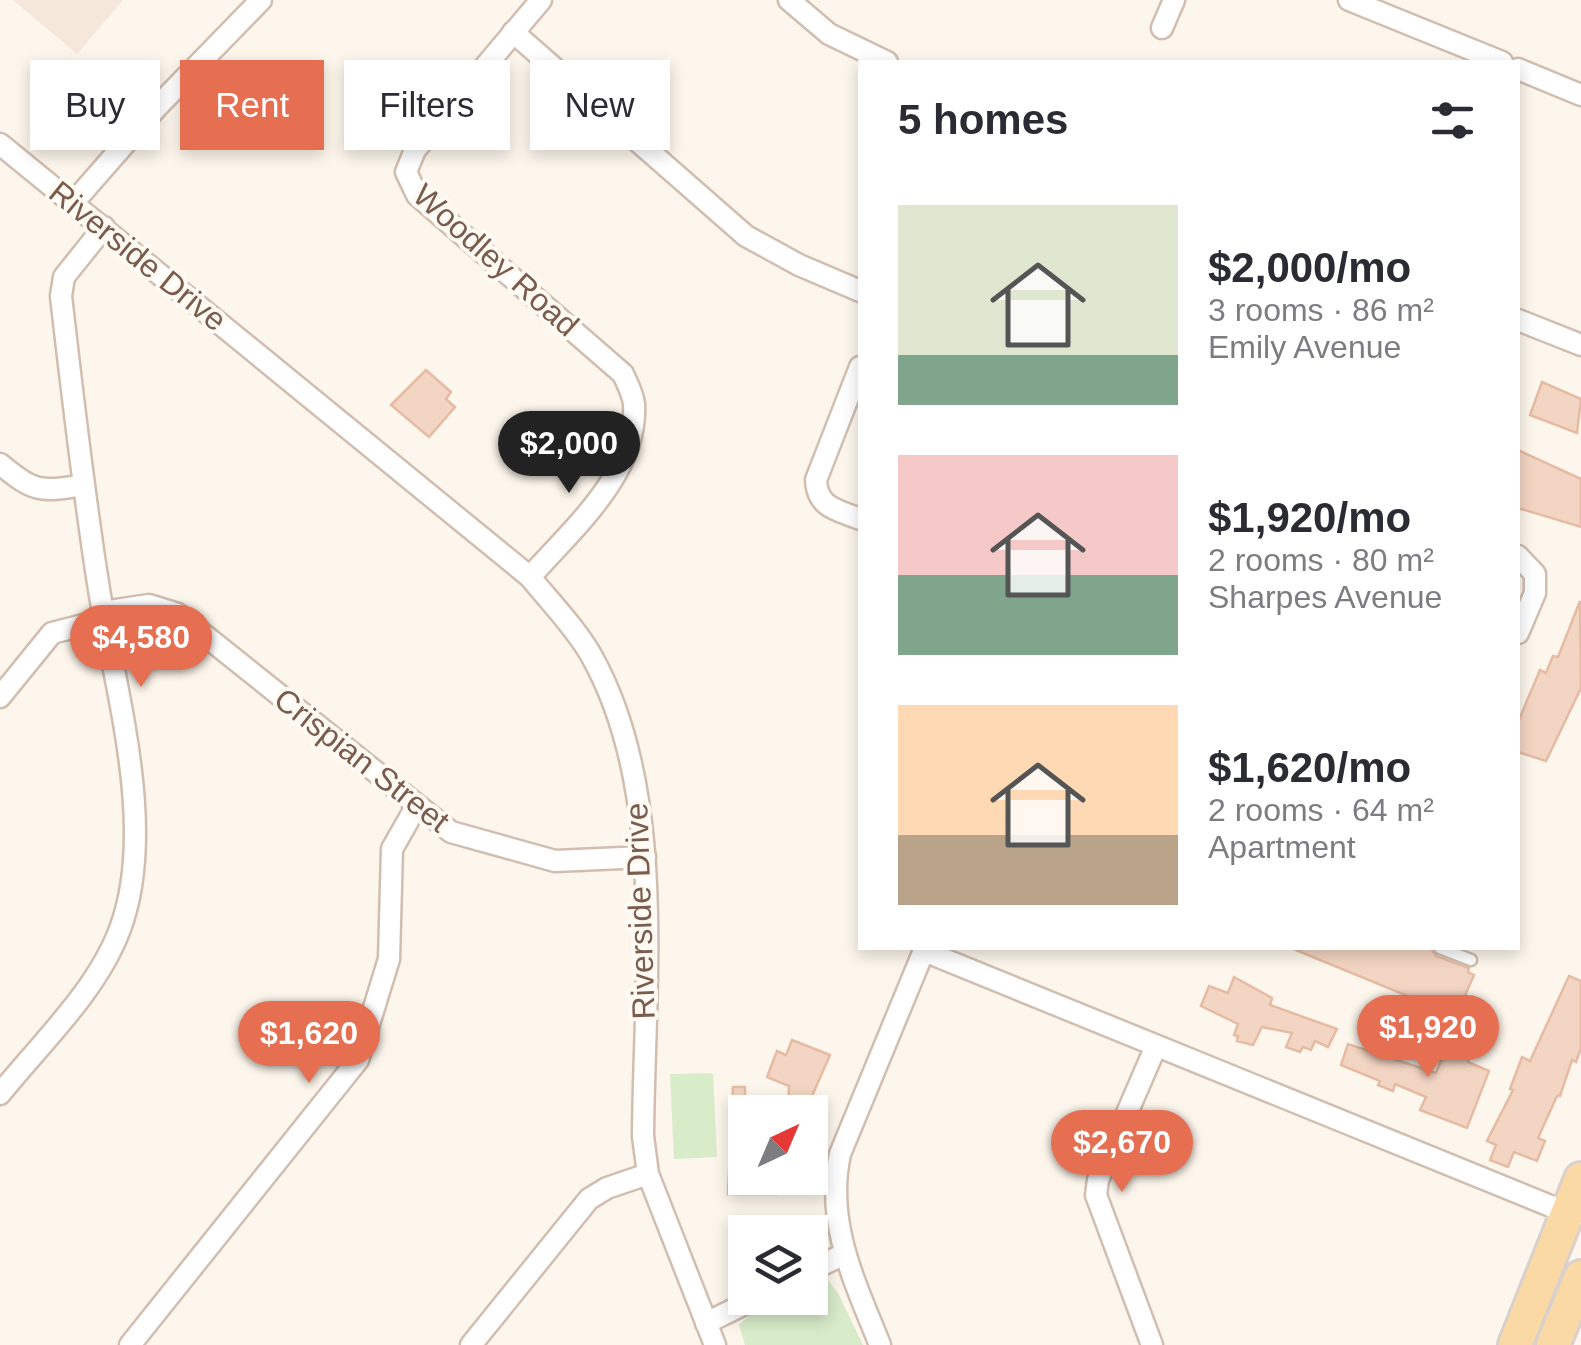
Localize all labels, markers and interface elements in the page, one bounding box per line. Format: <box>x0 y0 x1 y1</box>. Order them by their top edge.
chip: Buy <box>30 60 160 150</box>
chip: Rent <box>180 60 324 150</box>
chip: Filters <box>344 60 510 150</box>
chip: New <box>530 60 670 150</box>
icon: filters <box>1425 93 1480 148</box>
text: 5 homes <box>898 96 1068 143</box>
street label: Riverside Drive <box>42 174 234 338</box>
street label: Woodley Road <box>406 177 586 343</box>
text: $2,000/mo <box>1208 244 1411 291</box>
icon: home <box>978 245 1098 365</box>
text: 3 rooms · 86 m² <box>1208 292 1434 328</box>
text: Emily Avenue <box>1208 329 1401 365</box>
pin: $2,000 <box>488 411 650 496</box>
text: $2,000 <box>520 425 618 461</box>
text: $1,920/mo <box>1208 494 1411 541</box>
icon: home <box>978 495 1098 615</box>
text: 2 rooms · 80 m² <box>1208 542 1434 578</box>
text: Sharpes Avenue <box>1208 579 1442 615</box>
pin: $4,580 <box>60 605 222 690</box>
text: $4,580 <box>92 619 190 655</box>
street label: Crispian Street <box>268 681 457 839</box>
text: $1,620/mo <box>1208 744 1411 791</box>
icon: home <box>978 745 1098 865</box>
text: 2 rooms · 64 m² <box>1208 792 1434 828</box>
street label: Riverside Drive <box>618 802 662 1020</box>
text: Apartment <box>1208 829 1356 865</box>
pin: $1,920 <box>1347 995 1509 1080</box>
pin: $1,620 <box>228 1001 390 1086</box>
text: $1,920 <box>1379 1009 1477 1045</box>
text: $1,620 <box>260 1015 358 1051</box>
north arrow <box>728 1095 828 1195</box>
map controls <box>728 1095 828 1315</box>
pin: $2,670 <box>1041 1110 1203 1195</box>
text: $2,670 <box>1073 1124 1171 1160</box>
button: layers <box>728 1215 828 1315</box>

